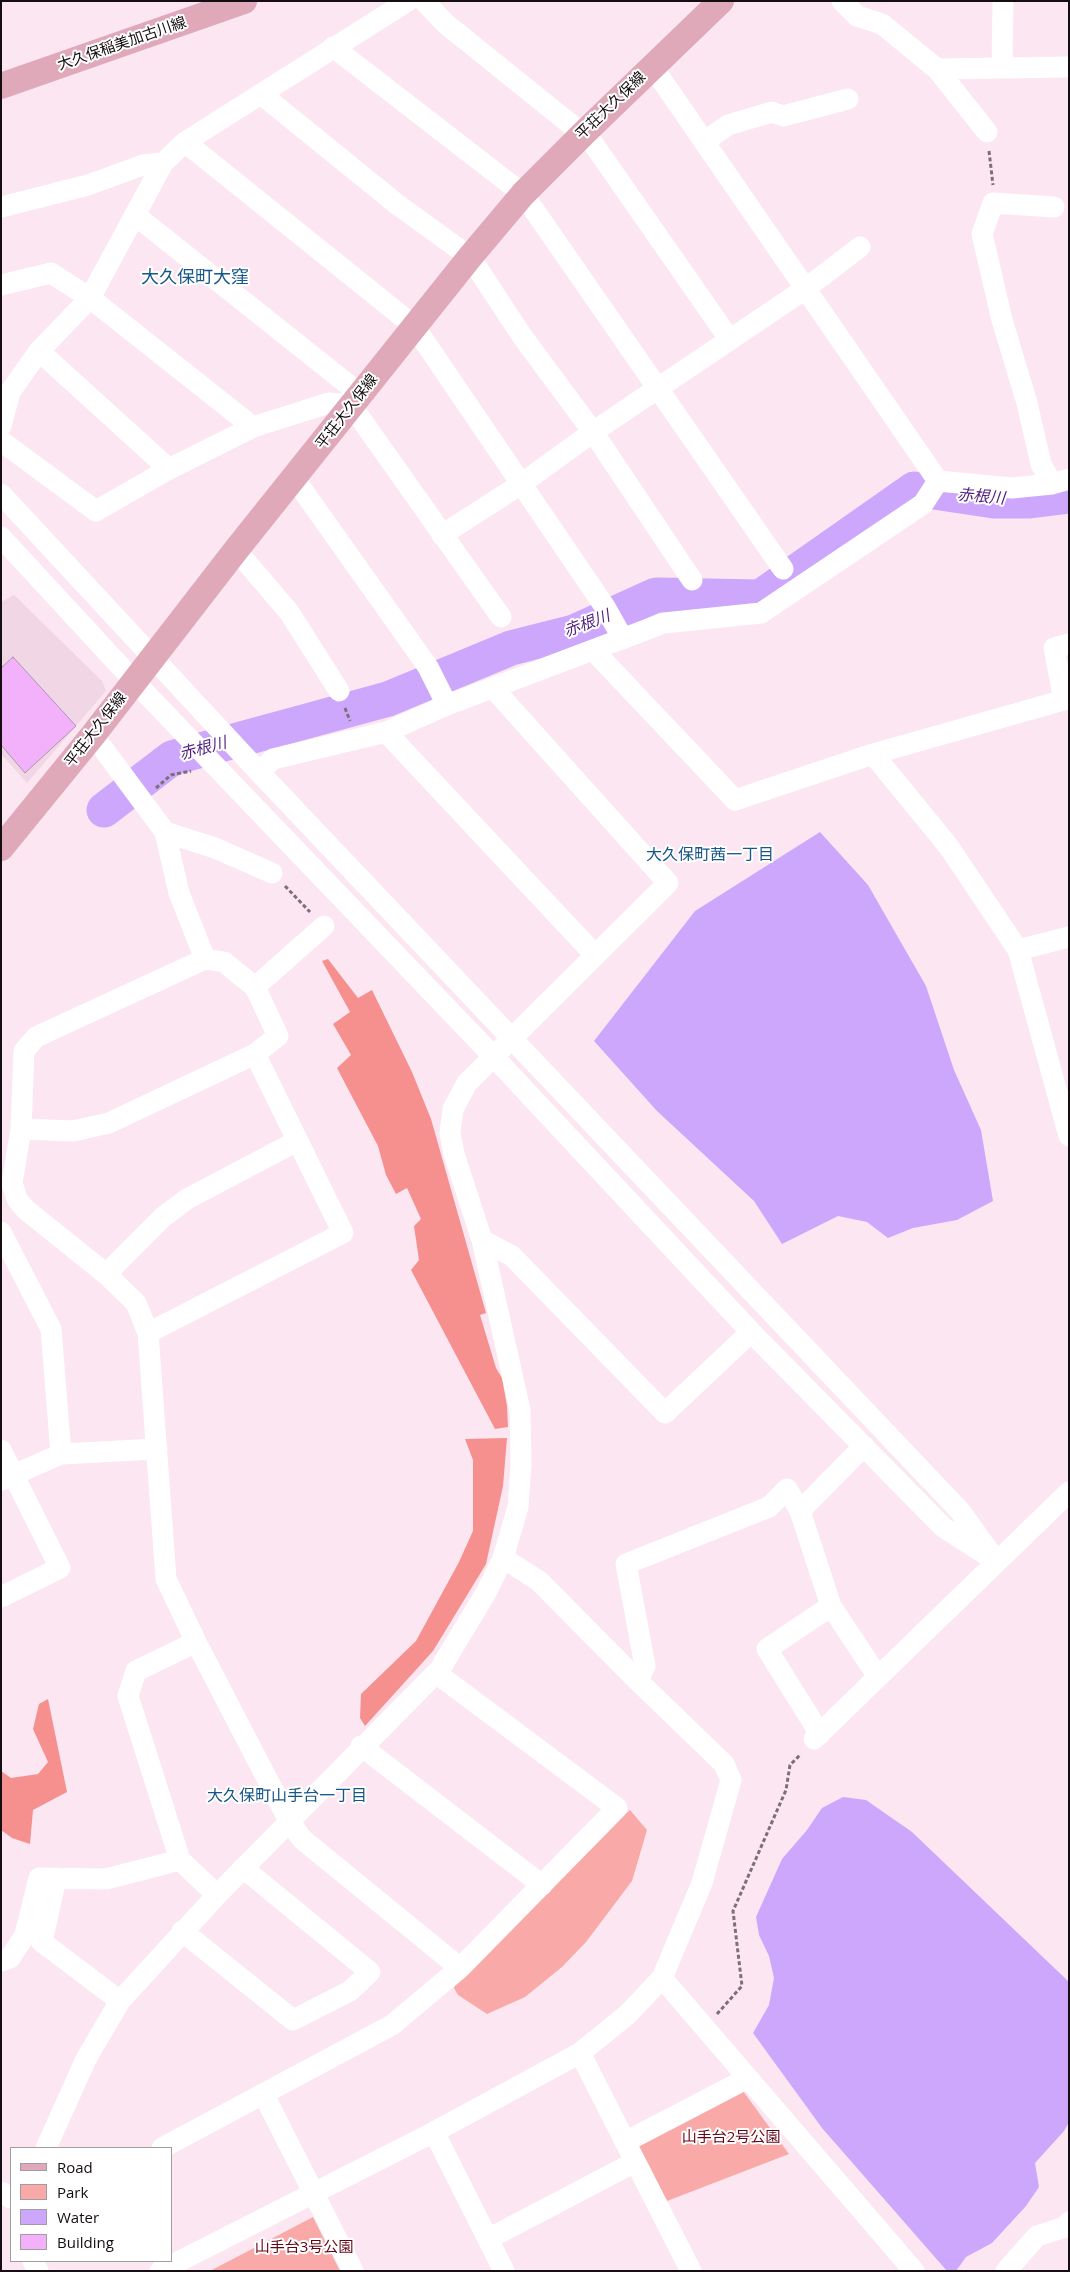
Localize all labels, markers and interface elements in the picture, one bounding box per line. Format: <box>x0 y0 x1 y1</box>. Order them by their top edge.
street label: 大久保稲美加古川線 <box>55 14 189 74</box>
street label: 平荘大久保線 <box>572 68 650 144</box>
district label: 大久保町大窪 <box>141 267 249 289</box>
street label: 平荘大久保線 <box>312 371 382 453</box>
water label: 赤根川 <box>956 485 1006 509</box>
water label: 赤根川 <box>561 606 613 642</box>
street label: 平荘大久保線 <box>61 689 131 771</box>
water label: 赤根川 <box>177 734 229 764</box>
district label: 大久保町茜一丁目 <box>646 845 774 865</box>
district label: 大久保町山手台一丁目 <box>207 1786 367 1806</box>
park label: 山手台2号公園 <box>682 2129 780 2147</box>
legend <box>10 2147 172 2262</box>
text: Road <box>57 2157 93 2177</box>
text: Park <box>57 2182 88 2202</box>
text: Water <box>57 2207 99 2227</box>
text: Building <box>57 2232 114 2252</box>
park label: 山手台3号公園 <box>255 2239 353 2257</box>

